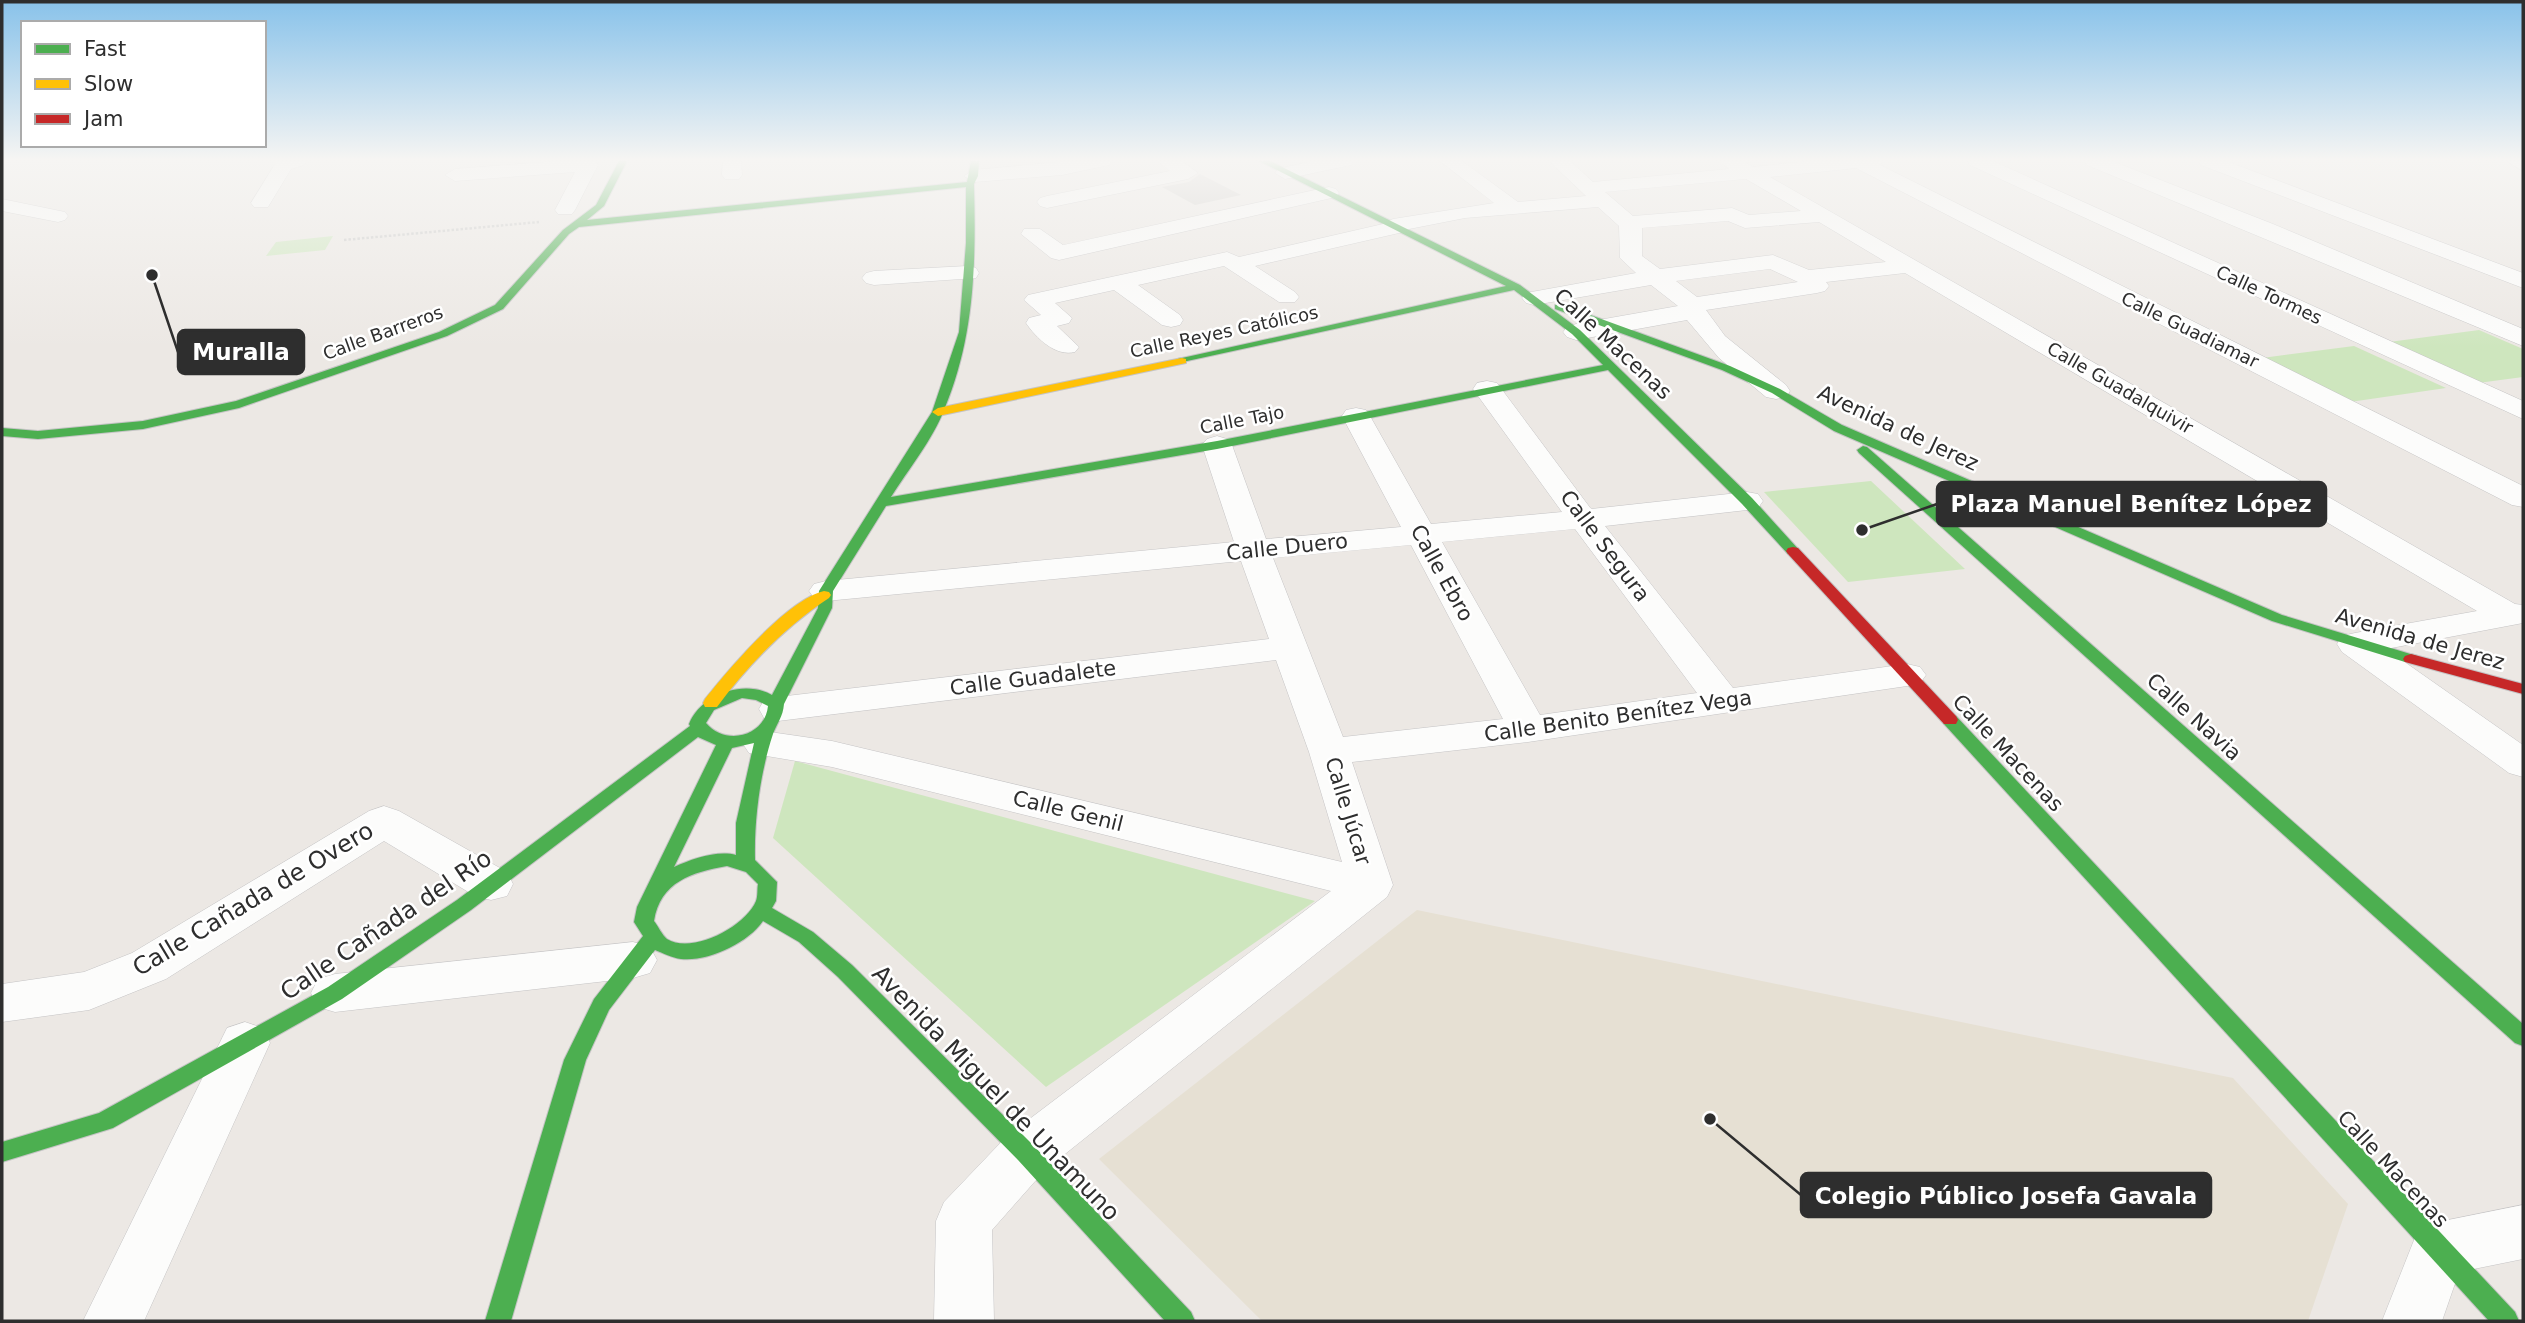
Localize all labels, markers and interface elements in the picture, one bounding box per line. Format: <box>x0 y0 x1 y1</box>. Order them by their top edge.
legend <box>21 21 266 147</box>
text: Fast <box>84 37 126 61</box>
text: Slow <box>84 72 133 96</box>
text: Jam <box>82 107 124 131</box>
street label: Calle Tormes <box>2213 261 2325 328</box>
street label: Calle Macenas <box>1549 284 1677 404</box>
street label: Calle Guadiamar <box>2118 287 2263 372</box>
street label: Calle Barreros <box>320 301 446 364</box>
street label: Calle Reyes Católicos <box>1128 301 1320 362</box>
callout: Muralla <box>178 330 304 374</box>
street label: Calle Guadalquivir <box>2043 337 2198 438</box>
text: Muralla <box>192 339 290 365</box>
street label: Avenida de Jerez <box>1814 380 1982 476</box>
street label: Calle Tajo <box>1198 401 1286 438</box>
callout: Plaza Manuel Benítez López <box>1937 482 2326 526</box>
street label: Calle Segura <box>1555 486 1655 606</box>
text: Plaza Manuel Benítez López <box>1950 491 2312 517</box>
street label: Calle Ebro <box>1406 521 1478 625</box>
street label: Calle Duero <box>1225 529 1349 565</box>
street label: Avenida de Jerez <box>2333 603 2507 675</box>
street label: Calle Guadalete <box>948 656 1118 700</box>
street label: Calle Navia <box>2142 668 2246 766</box>
street label: Calle Benito Benítez Vega <box>1483 685 1753 747</box>
street label: Calle Macenas <box>1948 689 2068 817</box>
street label: Calle Júcar <box>1320 754 1376 868</box>
street label: Calle Genil <box>1010 786 1126 836</box>
street label: Calle Cañada de Overo <box>128 816 378 982</box>
street label: Calle Cañada del Río <box>275 844 497 1006</box>
street label: Avenida Miguel de Unamuno <box>866 960 1126 1226</box>
street label: Calle Macenas <box>2333 1105 2453 1233</box>
callout: Colegio Público Josefa Gavala <box>1801 1173 2211 1217</box>
text: Colegio Público Josefa Gavala <box>1815 1183 2197 1209</box>

